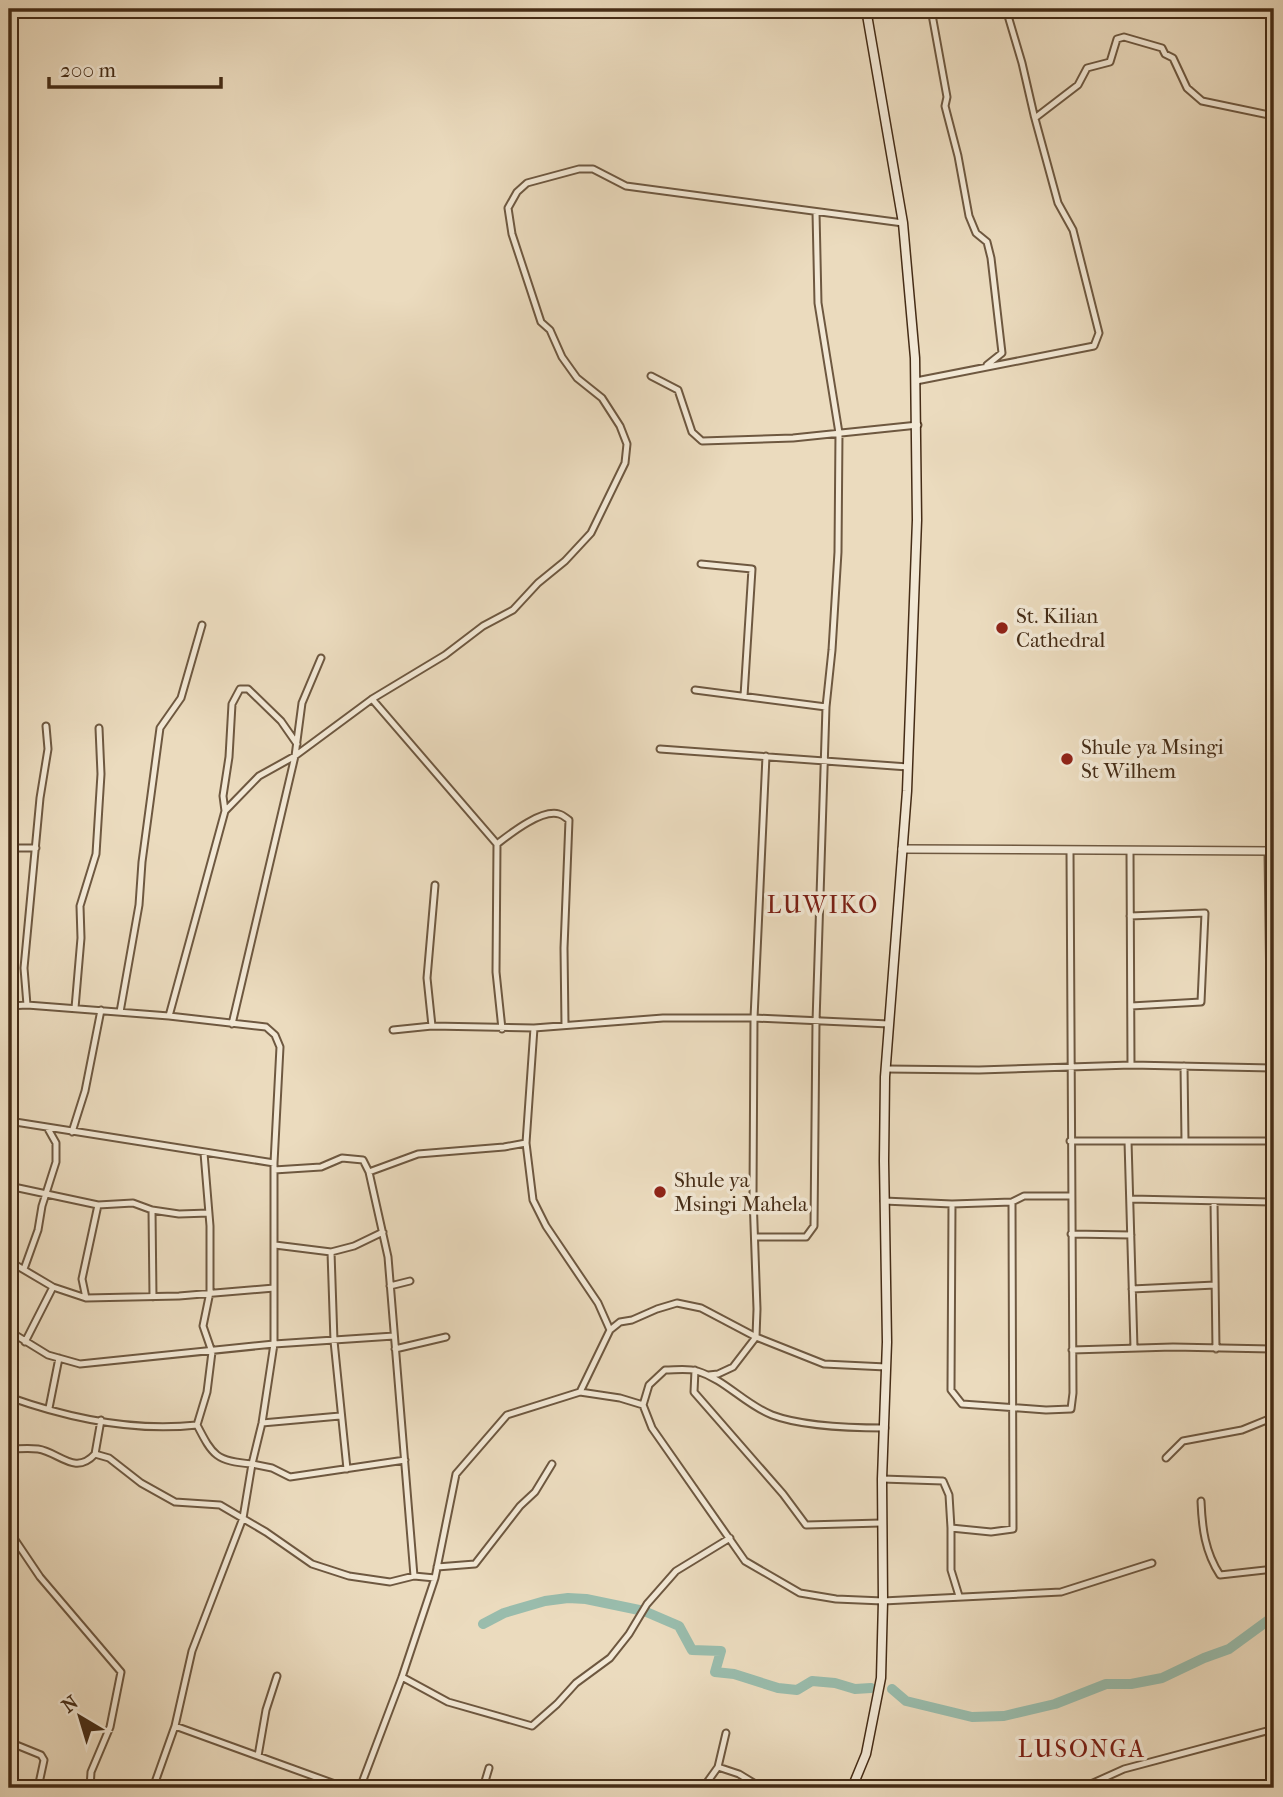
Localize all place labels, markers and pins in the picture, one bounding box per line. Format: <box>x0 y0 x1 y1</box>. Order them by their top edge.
place label: St. Kilian Cathedral <box>1016 604 1105 652</box>
marker: St. Kilian Cathedral <box>994 620 1010 636</box>
place label: Shule ya Msingi St Wilhem <box>1081 735 1224 783</box>
marker: Shule ya Msingi St Wilhem <box>1059 751 1075 767</box>
place label: Shule ya Msingi Mahela <box>674 1168 808 1216</box>
marker: Shule ya Msingi Mahela <box>652 1184 668 1200</box>

